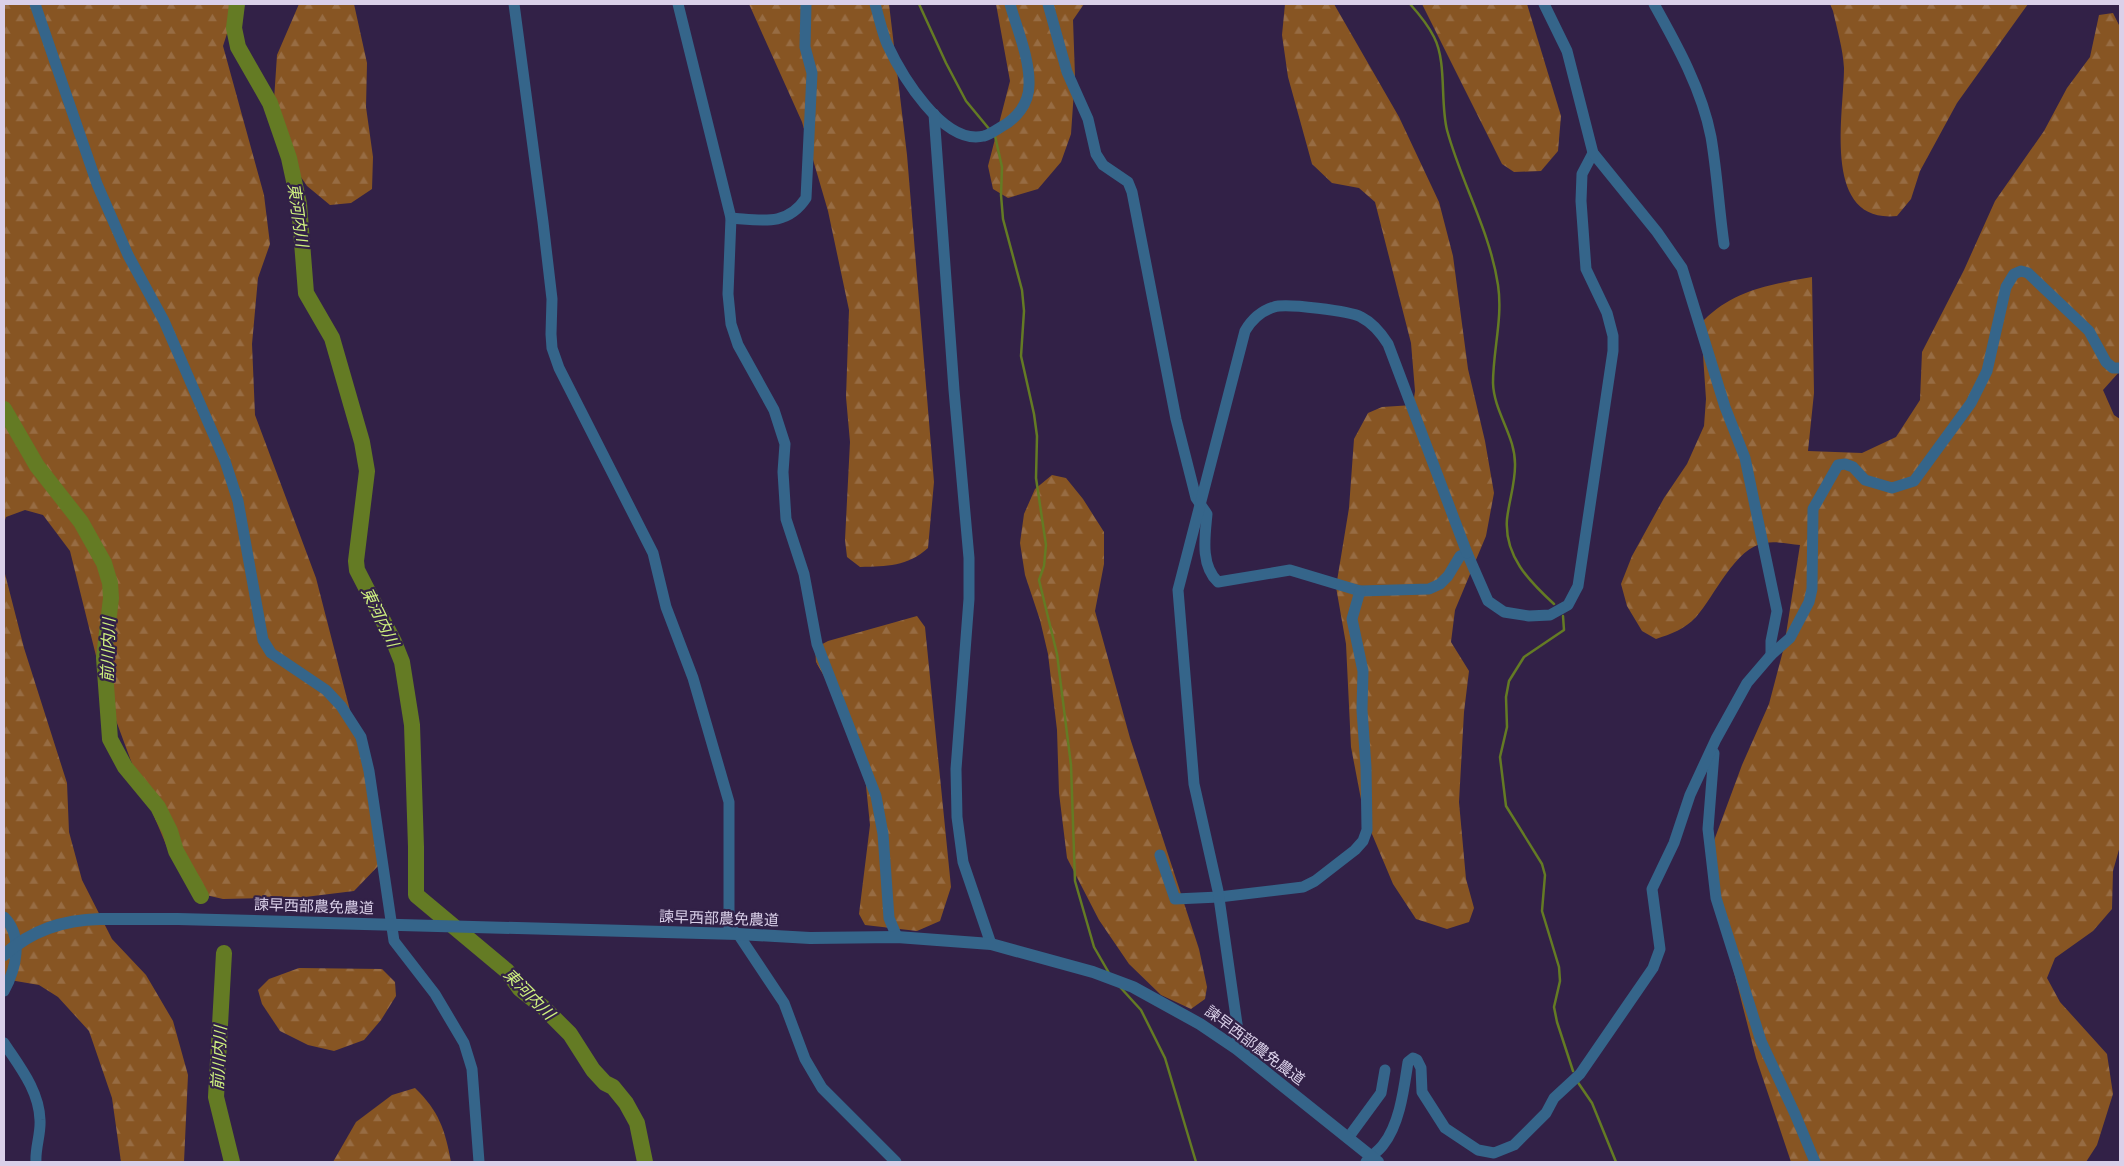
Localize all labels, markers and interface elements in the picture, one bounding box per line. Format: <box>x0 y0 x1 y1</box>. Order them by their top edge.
water label: 東河内川 <box>284 182 312 250</box>
water label: 東河内川 <box>357 584 403 652</box>
water label: 前川内川 <box>97 616 119 682</box>
street label: 諫早西部農免農道 <box>254 895 374 917</box>
street label: 諫早西部農免農道 <box>659 907 779 929</box>
water label: 東河内川 <box>500 965 560 1025</box>
street label: 諫早西部農免農道 <box>1202 1002 1308 1088</box>
water label: 前川内川 <box>208 1024 230 1090</box>

